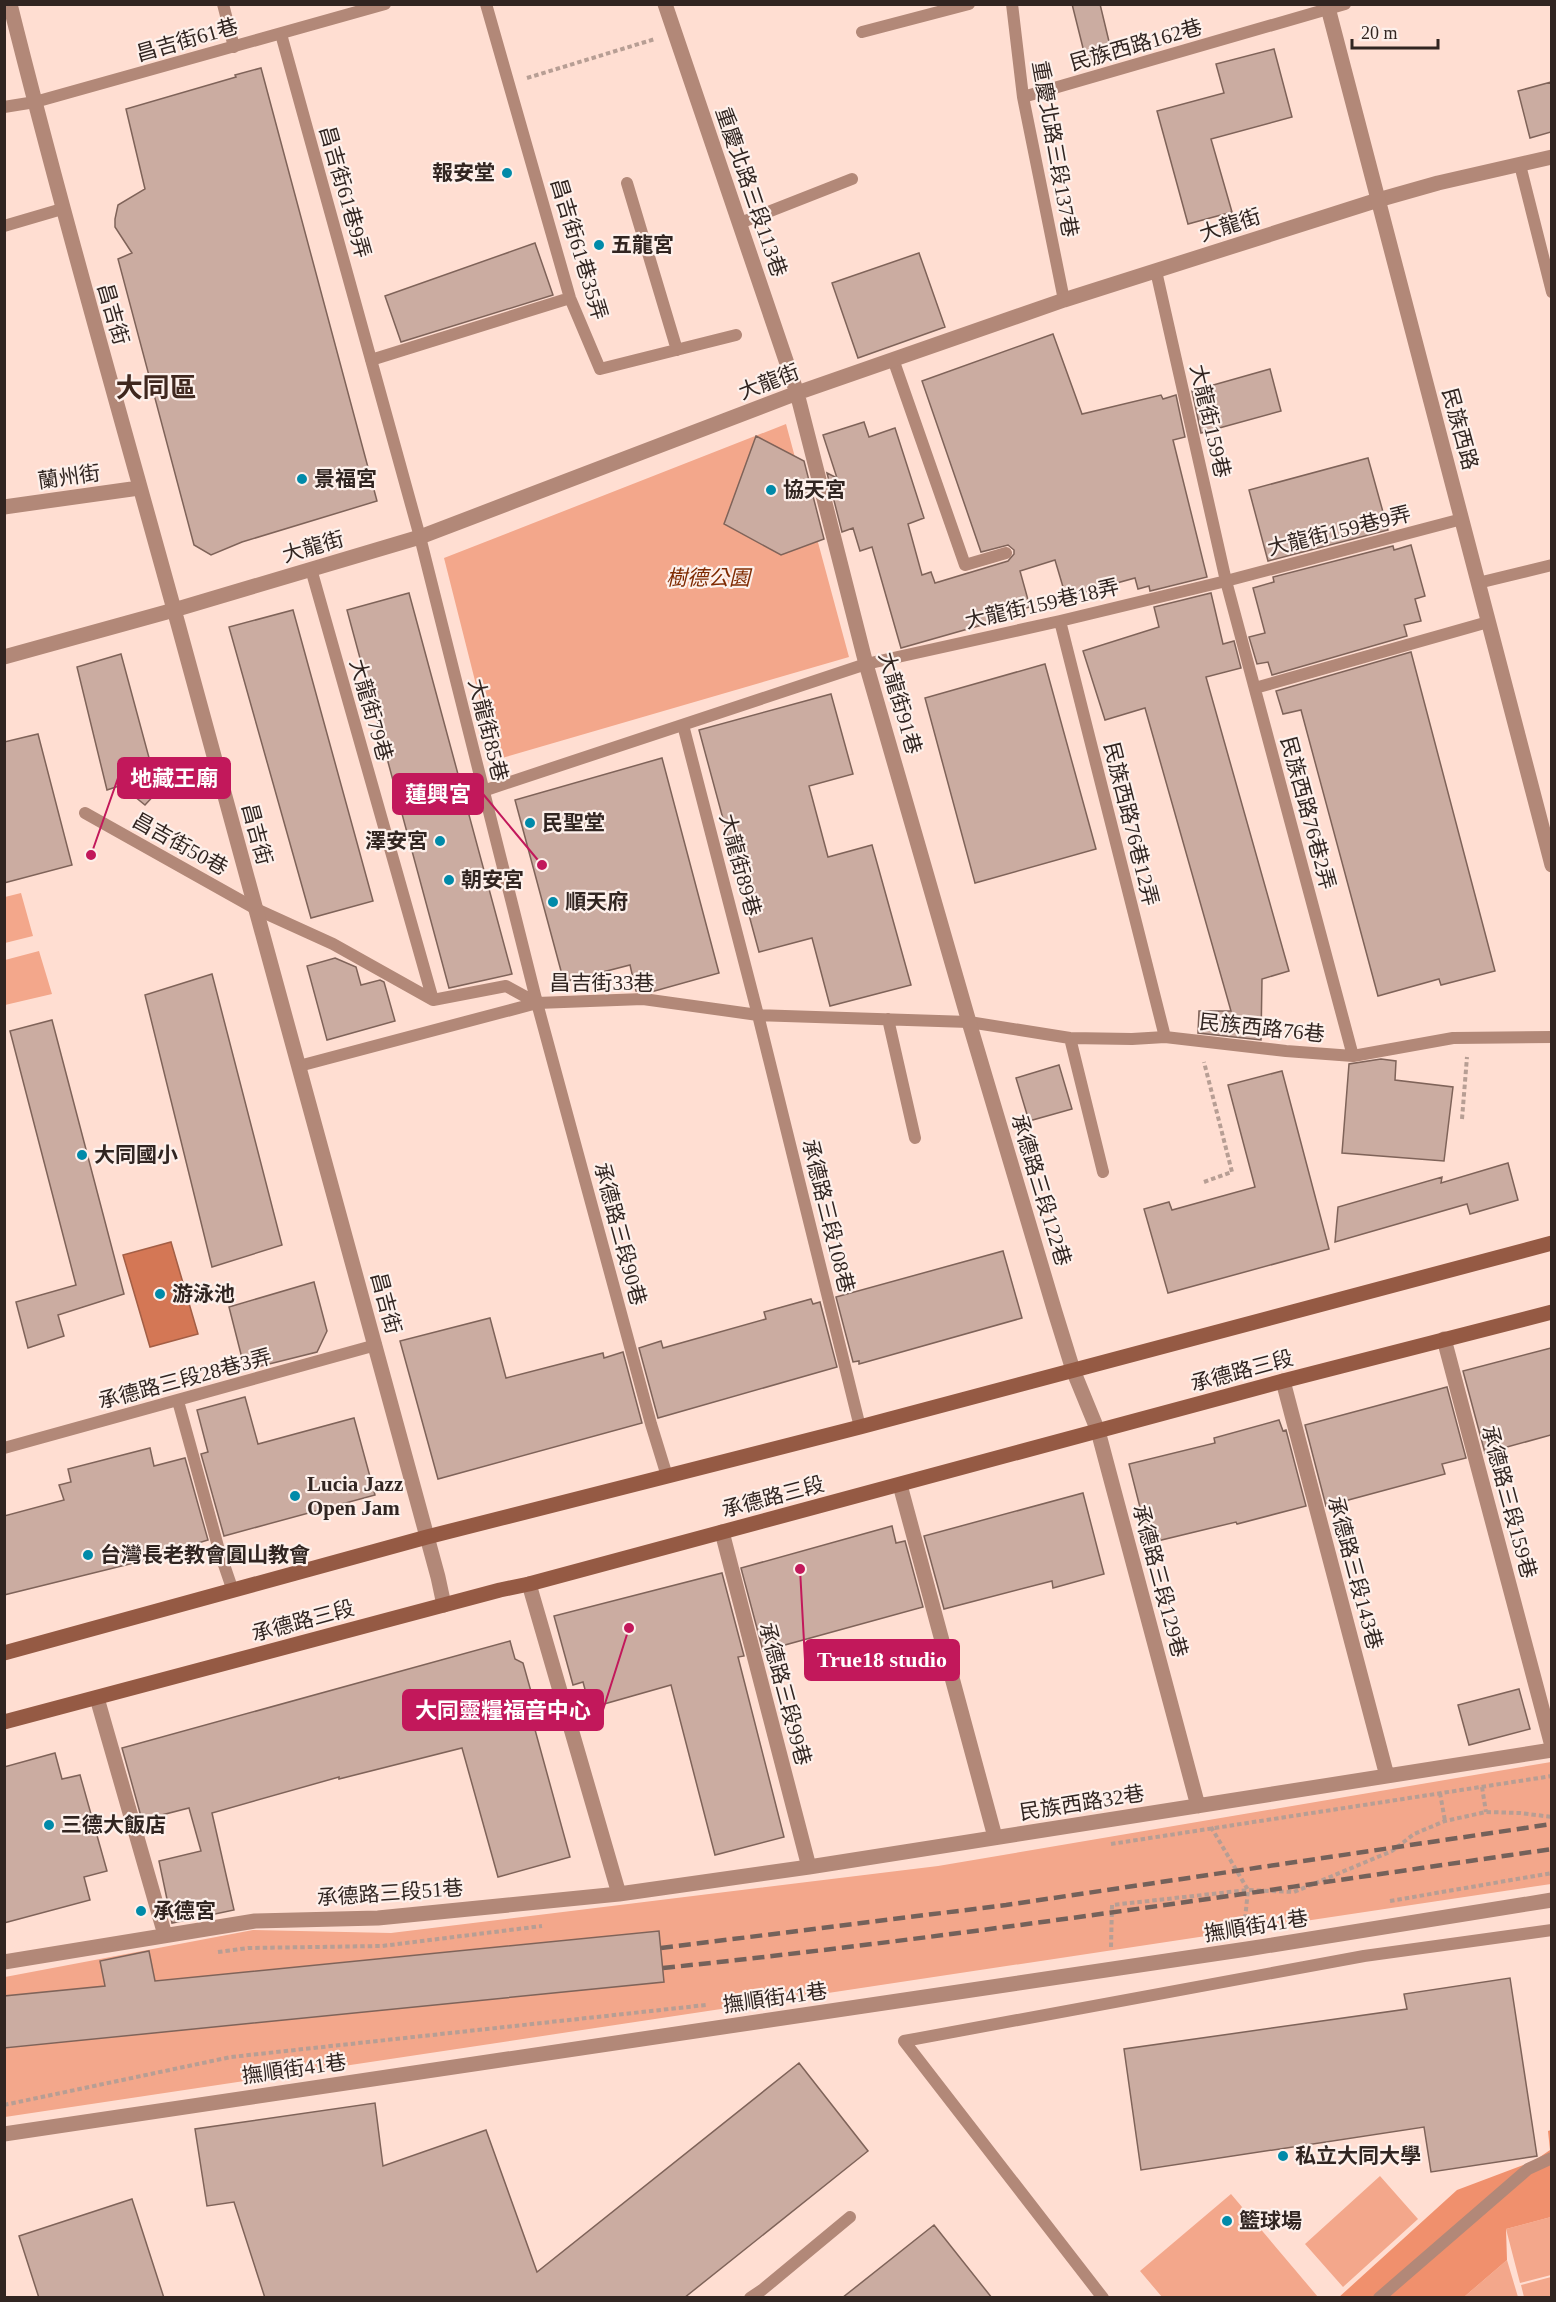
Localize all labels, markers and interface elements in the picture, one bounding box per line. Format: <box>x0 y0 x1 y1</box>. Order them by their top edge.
scale bar <box>1352 12 1438 50</box>
street label: 昌吉街61巷 <box>133 14 241 66</box>
street label: 民族西路162巷 <box>1067 15 1205 75</box>
text: 20 m <box>1361 23 1398 43</box>
street label: 重慶北路三段137巷 <box>1028 59 1082 239</box>
street label: 重慶北路三段113巷 <box>711 104 791 280</box>
street label: 昌吉街61巷9弄 <box>315 123 375 261</box>
place label: 報安堂 <box>432 161 495 185</box>
marker: 報安堂 <box>500 166 514 180</box>
street label: 昌吉街61巷35弄 <box>546 175 612 323</box>
street label: 大龍街 <box>1196 204 1264 246</box>
place label: 五龍宮 <box>611 233 674 257</box>
marker: 五龍宮 <box>592 238 606 252</box>
street label: 昌吉街 <box>93 280 133 348</box>
street label: 大龍街 <box>735 360 803 404</box>
street label: 大龍街159巷 <box>1185 362 1235 480</box>
district label: 大同區 <box>116 373 197 403</box>
street label: 民族西路 <box>1438 385 1482 473</box>
street label: 蘭州街 <box>36 461 102 493</box>
place label: 景福宮 <box>314 467 377 491</box>
marker: 景福宮 <box>295 472 309 486</box>
place label: 協天宮 <box>783 478 846 502</box>
marker: 協天宮 <box>764 483 778 497</box>
street label: 大龍街159巷9弄 <box>1265 502 1413 560</box>
street label: 大龍街 <box>279 527 347 567</box>
park label: 樹德公園 <box>666 566 753 590</box>
street label: 大龍街159巷18弄 <box>963 575 1121 633</box>
street label: 大龍街91巷 <box>874 649 926 757</box>
street label: 大龍街79巷 <box>345 656 397 764</box>
street label: 大龍街85巷 <box>464 676 512 784</box>
street label: 民族西路76巷2弄 <box>1276 734 1340 892</box>
street label: 民族西路76巷12弄 <box>1099 740 1163 908</box>
callout: 地藏王廟 <box>118 758 230 798</box>
text: 地藏王廟 <box>130 766 218 791</box>
callout: 蓮興宮 <box>393 774 483 814</box>
text: 蓮興宮 <box>405 782 471 807</box>
street label: 昌吉街 <box>237 800 277 868</box>
street label: 昌吉街50巷 <box>128 808 232 880</box>
place label: 民聖堂 <box>542 811 605 835</box>
street label: 大龍街89巷 <box>715 811 765 919</box>
marker: 民聖堂 <box>523 816 537 830</box>
place label: 澤安宮 <box>365 829 428 853</box>
marker: 澤安宮 <box>433 834 447 848</box>
place label: 朝安宮 <box>461 868 524 892</box>
marker: 朝安宮 <box>442 873 456 887</box>
place label: 順天府 <box>565 890 628 914</box>
marker: 順天府 <box>546 895 560 909</box>
street label: 昌吉街33巷 <box>550 971 655 995</box>
street label: 民族西路76巷 <box>1198 1009 1326 1047</box>
street label: 承德路三段122巷 <box>1007 1111 1075 1269</box>
street label: 承德路三段108巷 <box>797 1137 859 1295</box>
place label: 大同國小 <box>94 1143 178 1167</box>
marker: 大同國小 <box>75 1148 89 1162</box>
street label: 承德路三段90巷 <box>589 1160 651 1308</box>
street label: 昌吉街 <box>366 1269 406 1337</box>
place label: 游泳池 <box>172 1282 235 1306</box>
marker: 游泳池 <box>153 1287 167 1301</box>
street label: 承德路三段28巷3弄 <box>96 1344 274 1414</box>
street label: 承德路三段 <box>1188 1346 1296 1396</box>
street label: 承德路三段159巷 <box>1477 1423 1541 1581</box>
place label: Lucia Jazz Open Jam <box>307 1472 403 1520</box>
street label: 承德路三段 <box>719 1472 827 1522</box>
marker: Lucia Jazz Open Jam <box>288 1489 302 1503</box>
street label: 承德路三段143巷 <box>1323 1494 1387 1652</box>
street label: 承德路三段129巷 <box>1128 1502 1192 1660</box>
place label: 台灣長老教會圓山教會 <box>100 1543 310 1567</box>
marker: 台灣長老教會圓山教會 <box>81 1548 95 1562</box>
street label: 承德路三段 <box>249 1596 357 1646</box>
street label: 承德路三段99巷 <box>754 1620 816 1768</box>
callout: True18 studio <box>805 1640 959 1680</box>
text: True18 studio <box>817 1647 947 1672</box>
callout: 大同靈糧福音中心 <box>403 1690 603 1730</box>
text: 大同靈糧福音中心 <box>415 1698 591 1723</box>
street label: 民族西路32巷 <box>1018 1781 1146 1825</box>
place label: 三德大飯店 <box>61 1813 166 1837</box>
marker: 三德大飯店 <box>42 1818 56 1832</box>
street label: 承德路三段51巷 <box>316 1876 464 1910</box>
place label: 承德宮 <box>153 1899 216 1923</box>
marker: 承德宮 <box>134 1904 148 1918</box>
street label: 撫順街41巷 <box>1202 1906 1310 1946</box>
street label: 撫順街41巷 <box>721 1979 829 2017</box>
street label: 撫順街41巷 <box>240 2050 348 2088</box>
place label: 私立大同大學 <box>1295 2144 1421 2168</box>
marker: 私立大同大學 <box>1276 2149 1290 2163</box>
place label: 籃球場 <box>1239 2209 1302 2233</box>
marker: 籃球場 <box>1220 2214 1234 2228</box>

